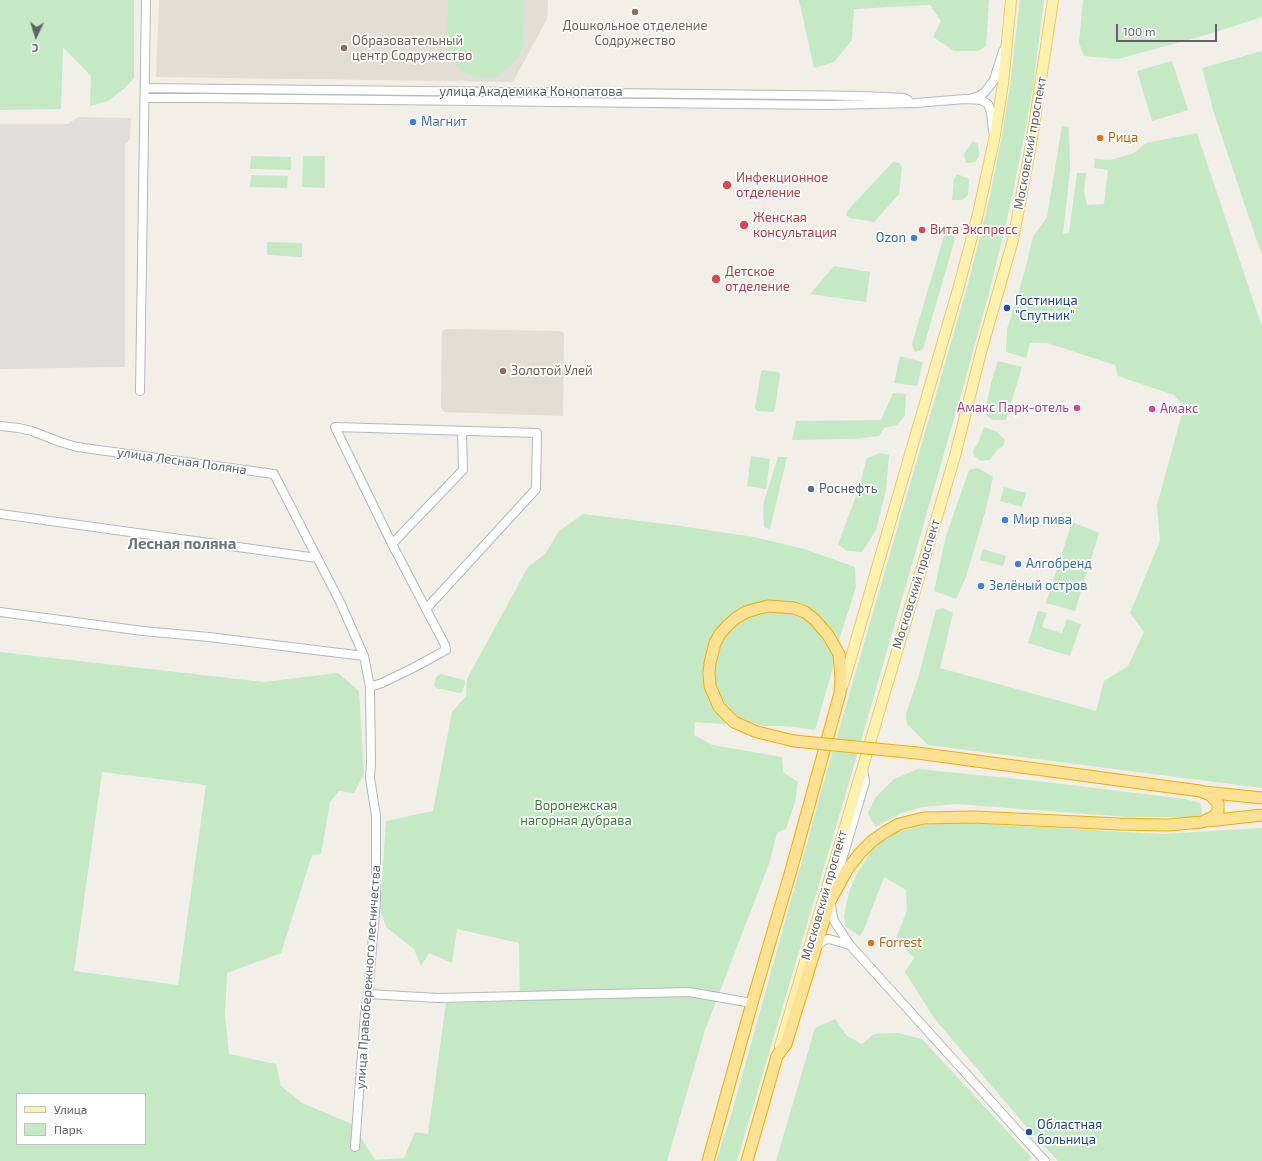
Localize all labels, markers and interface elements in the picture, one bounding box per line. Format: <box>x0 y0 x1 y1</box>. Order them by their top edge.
marker: Дошкольное отделение Содружество <box>630 7 640 17</box>
north arrow <box>16 16 56 56</box>
scale bar <box>1118 16 1219 42</box>
place label: Дошкольное отделение Содружество <box>563 18 707 49</box>
text: 100 m <box>1123 24 1155 38</box>
place label: Образовательный центр Содружество <box>352 33 472 64</box>
text: С <box>31 42 39 55</box>
marker: Образовательный центр Содружество <box>339 43 349 53</box>
street label: Московский проспект <box>1011 75 1049 211</box>
street label: улица Академика Конопатова <box>439 84 623 100</box>
place label: Магнит <box>421 114 467 130</box>
marker: Магнит <box>408 117 418 127</box>
place label: Рица <box>1108 130 1138 146</box>
marker: Рица <box>1095 133 1105 143</box>
place label: Инфекционное отделение <box>736 170 828 201</box>
marker: Инфекционное отделение <box>721 179 733 191</box>
place label: Женская консультация <box>753 210 837 241</box>
marker: Женская консультация <box>738 219 750 231</box>
place label: Вита Экспресс <box>930 222 1018 238</box>
marker: Вита Экспресс <box>917 225 927 235</box>
place label: Ozon <box>876 230 906 246</box>
marker: Ozon <box>909 233 919 243</box>
place label: Детское отделение <box>725 264 790 295</box>
marker: Детское отделение <box>710 273 722 285</box>
place label: Гостиница "Спутник" <box>1015 293 1078 324</box>
marker: Гостиница "Спутник" <box>1002 303 1012 313</box>
place label: Золотой Улей <box>511 363 593 379</box>
marker: Золотой Улей <box>498 366 508 376</box>
place label: Амакс Парк-отель <box>957 400 1069 416</box>
place label: Амакс <box>1160 401 1198 417</box>
marker: Амакс Парк-отель <box>1072 403 1082 413</box>
marker: Амакс <box>1147 404 1157 414</box>
street label: улица Лесная Поляна <box>116 444 248 478</box>
place label: Роснефть <box>819 481 877 497</box>
marker: Роснефть <box>806 484 816 494</box>
place label: Мир пива <box>1013 512 1072 528</box>
marker: Мир пива <box>1000 515 1010 525</box>
street label: Московский проспект <box>889 517 943 651</box>
district label: Лесная поляна <box>128 535 236 553</box>
place label: Алгобренд <box>1026 556 1092 572</box>
marker: Алгобренд <box>1013 559 1023 569</box>
place label: Зелёный остров <box>989 578 1087 594</box>
marker: Зелёный остров <box>976 581 986 591</box>
park label: Воронежская нагорная дубрава <box>520 798 632 829</box>
street label: Московский проспект <box>798 828 850 962</box>
street label: улица Правобережного лесничества <box>352 864 384 1090</box>
place label: Forrest <box>879 935 922 951</box>
marker: Forrest <box>866 938 876 948</box>
legend <box>16 1093 146 1145</box>
text: Улица <box>54 1102 87 1116</box>
place label: Областная больница <box>1037 1117 1102 1148</box>
text: Парк <box>54 1122 82 1136</box>
marker: Областная больница <box>1024 1127 1034 1137</box>

